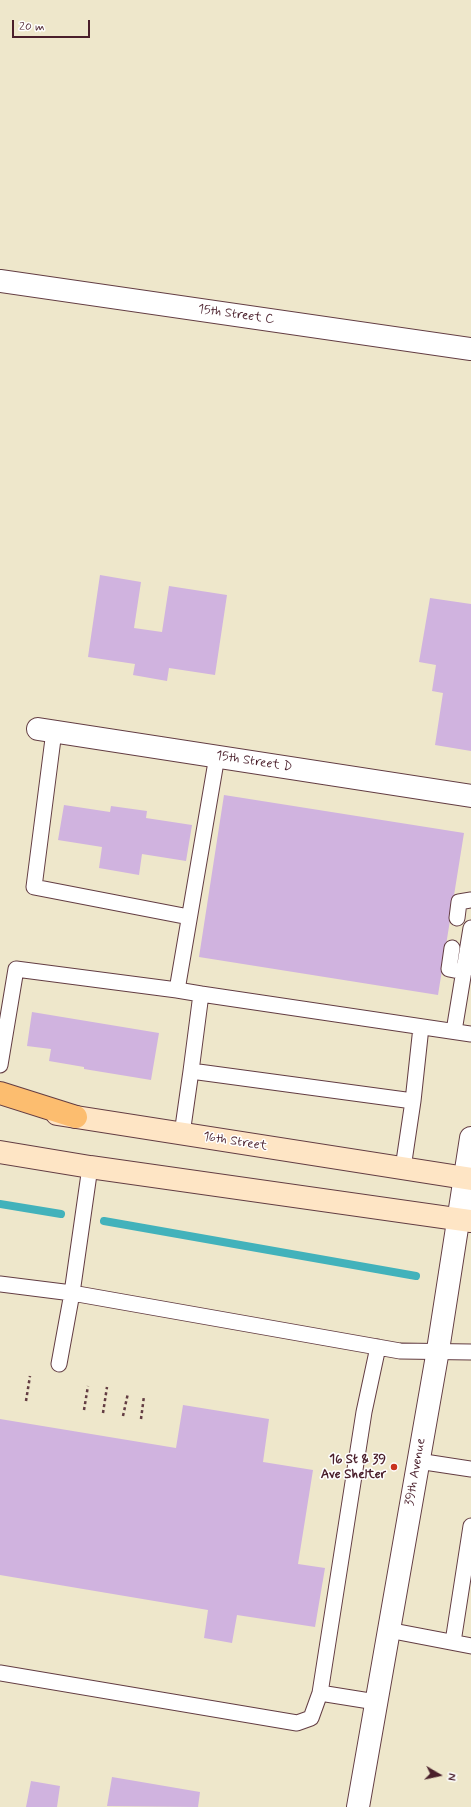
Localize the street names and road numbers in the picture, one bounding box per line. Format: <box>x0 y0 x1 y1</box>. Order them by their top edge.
street label: 15th Street C <box>197 302 275 328</box>
street label: 15th Street D <box>215 748 293 776</box>
street label: 16th Street <box>202 1129 268 1155</box>
street label: 39th Avenue <box>402 1437 430 1507</box>

